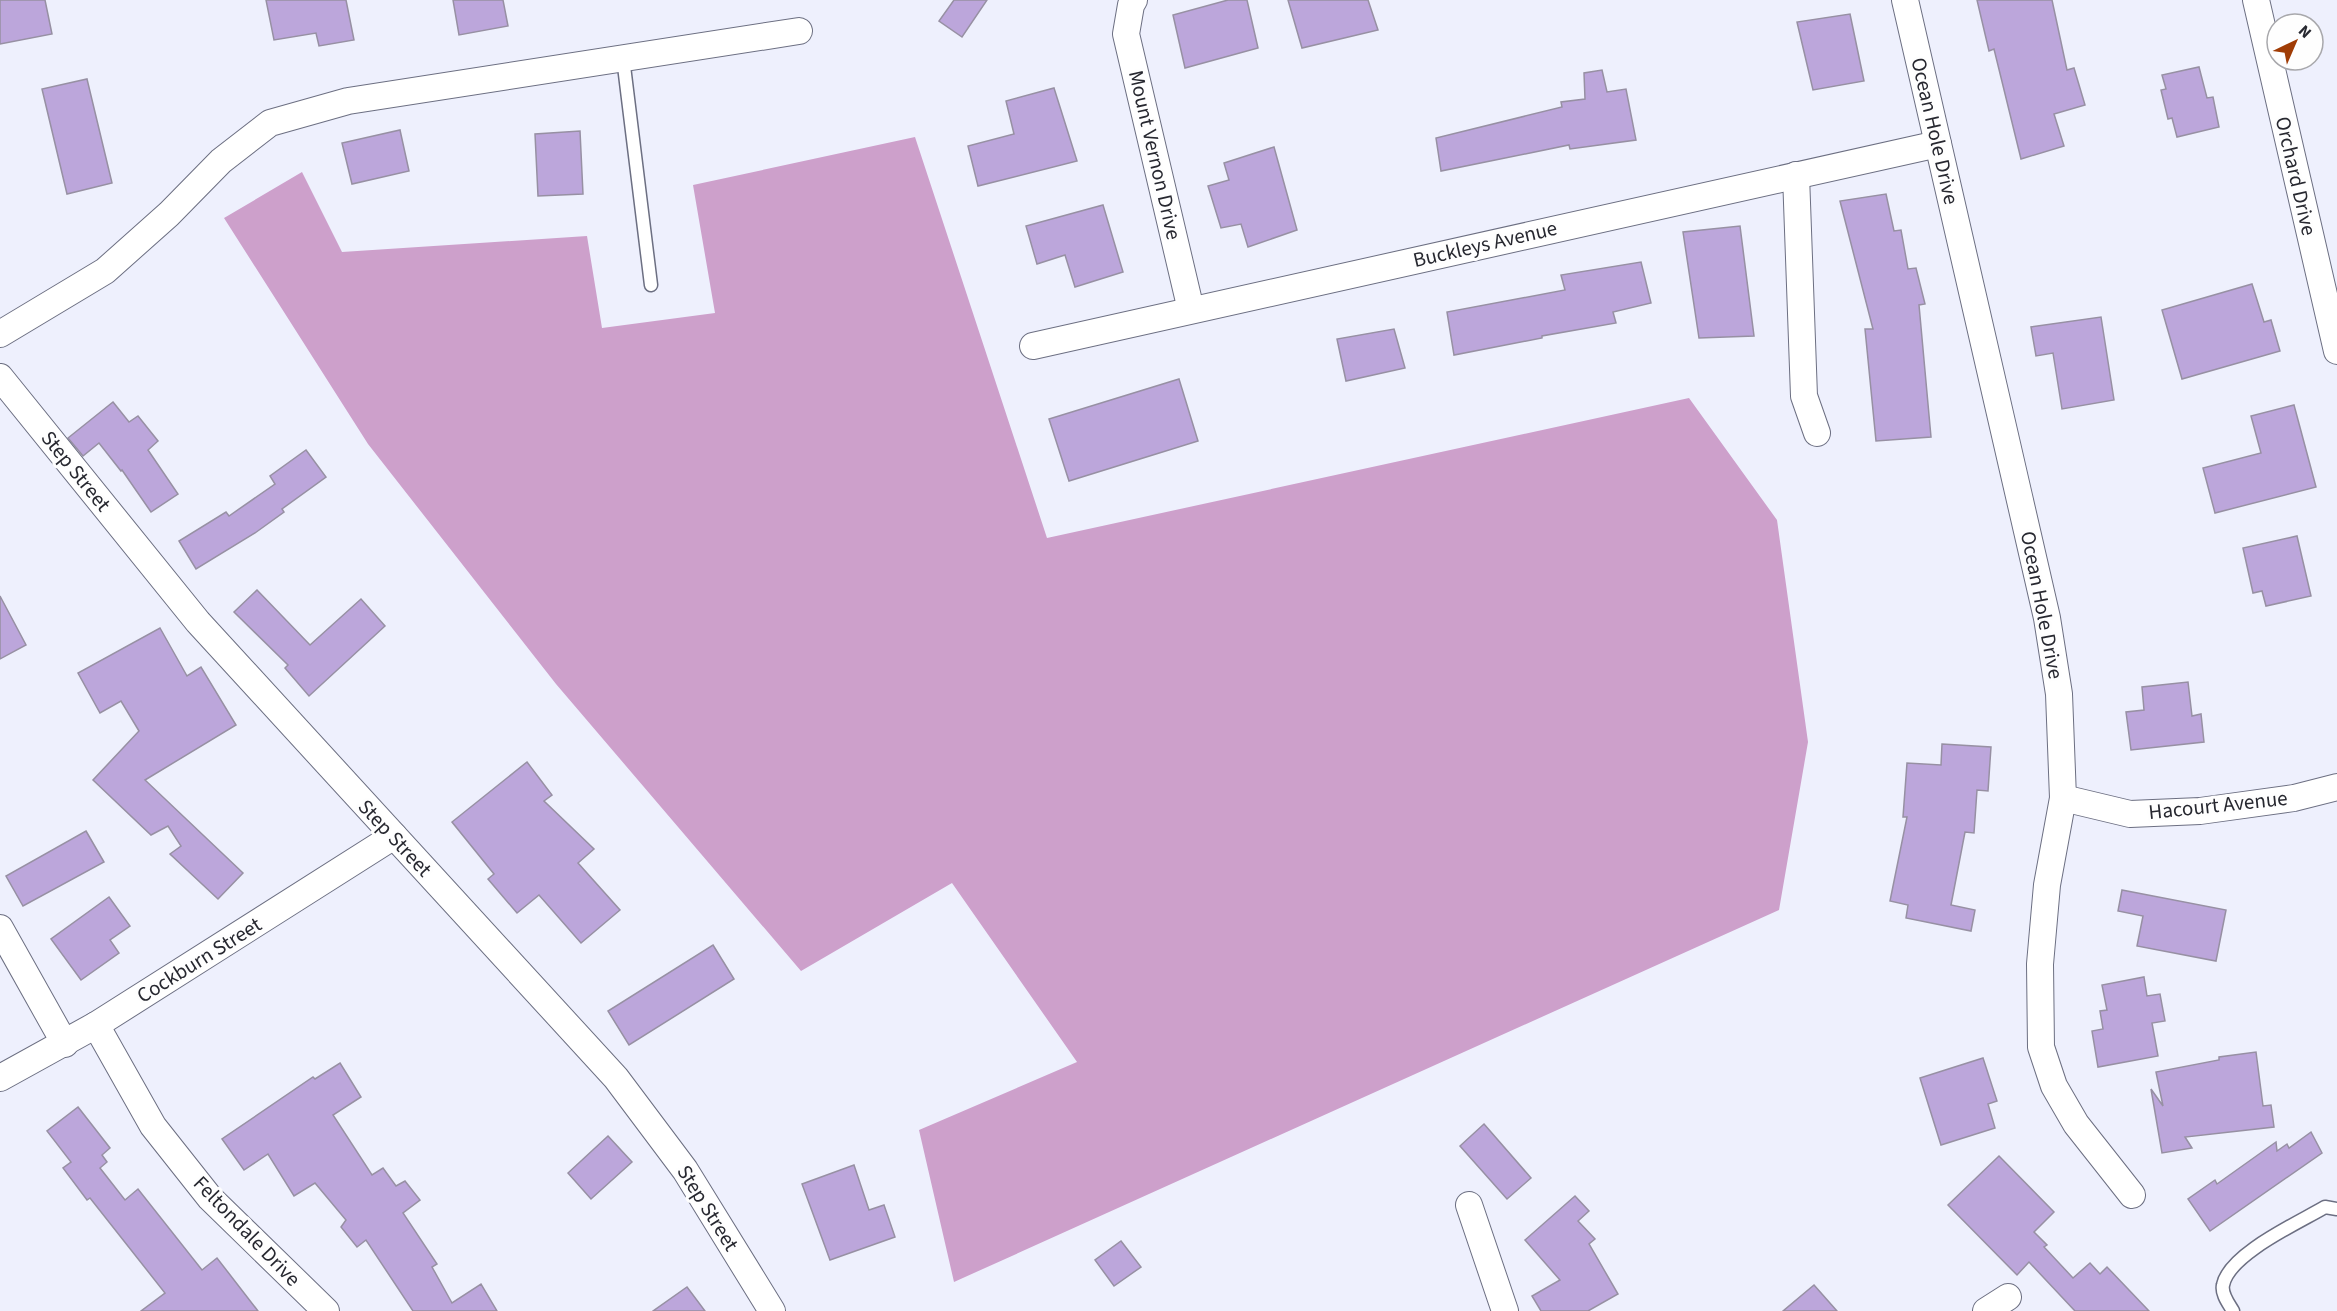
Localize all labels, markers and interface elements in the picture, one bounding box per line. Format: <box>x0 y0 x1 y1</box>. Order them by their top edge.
north arrow <box>2265 12 2325 72</box>
text: N <box>2293 20 2316 44</box>
street label: Ocean Hole Drive <box>1904 55 1966 207</box>
street label: Mount Vernon Drive <box>1121 67 1189 243</box>
street label: Orchard Drive <box>2268 114 2324 238</box>
street label: Buckleys Avenue <box>1410 213 1560 275</box>
street label: Step Street <box>34 424 118 518</box>
street label: Ocean Hole Drive <box>2013 528 2071 682</box>
street label: Hacourt Avenue <box>2147 783 2289 827</box>
street label: Step Street <box>351 793 439 883</box>
street label: Cockburn Street <box>131 910 267 1010</box>
street label: Step Street <box>670 1159 746 1257</box>
street label: Feltondale Drive <box>186 1169 308 1293</box>

